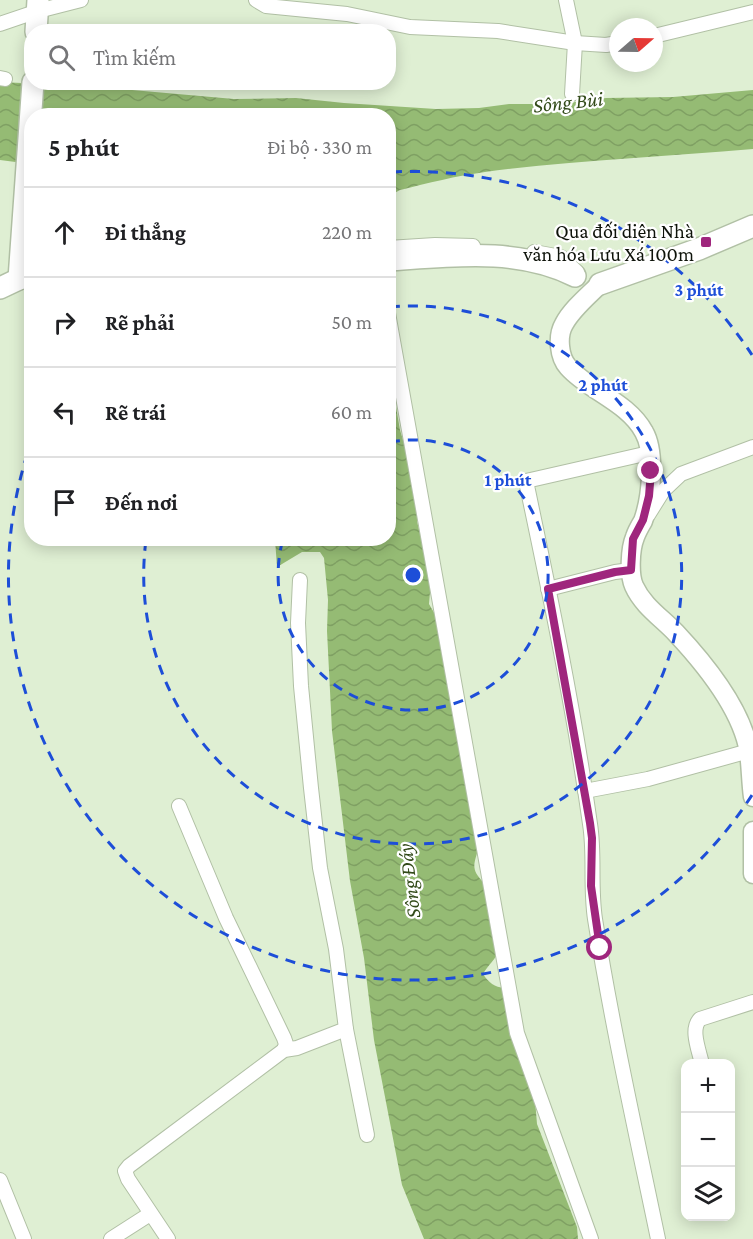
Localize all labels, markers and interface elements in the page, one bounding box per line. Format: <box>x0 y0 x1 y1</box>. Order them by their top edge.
north arrow <box>609 18 663 72</box>
search box <box>24 24 396 90</box>
icon: search <box>45 41 78 74</box>
text: Tìm kiếm <box>93 45 176 70</box>
water label: Sông Bùi <box>532 86 605 118</box>
text: 5 phút <box>48 133 119 162</box>
text: Đi bộ · 330 m <box>267 136 372 158</box>
icon: ahead <box>48 216 81 249</box>
text: Đi thẳng <box>105 220 186 245</box>
place label: Qua đối diện Nhà văn hóa Lưu Xá 100m <box>522 220 694 265</box>
text: 220 m <box>322 221 372 243</box>
marker: Qua đối diện Nhà văn hóa Lưu Xá 100m <box>699 235 713 249</box>
text: 3 phút <box>674 280 724 300</box>
icon: right <box>48 306 81 339</box>
text: Rẽ phải <box>105 310 174 335</box>
text: 50 m <box>331 311 372 333</box>
text: 2 phút <box>578 375 628 395</box>
icon: left <box>48 396 81 429</box>
text: Rẽ trái <box>105 400 166 425</box>
text: 60 m <box>331 401 372 423</box>
route end <box>637 457 663 483</box>
text: 1 phút <box>484 470 532 490</box>
icon: arrive <box>48 486 81 519</box>
text: Đến nơi <box>105 490 178 515</box>
centre of rings <box>403 565 423 585</box>
water label: Sông Đáy <box>392 842 426 920</box>
route start <box>586 934 612 960</box>
map controls <box>681 1059 735 1221</box>
button: + <box>681 1059 735 1113</box>
button: − <box>681 1113 735 1167</box>
button: layers <box>681 1167 735 1221</box>

